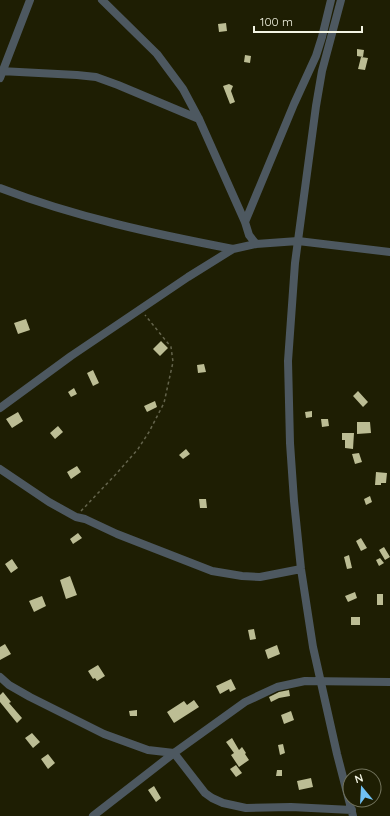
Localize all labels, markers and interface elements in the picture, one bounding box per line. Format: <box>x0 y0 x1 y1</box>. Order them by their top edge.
scale bar <box>254 8 362 34</box>
text: 100 m <box>260 14 293 29</box>
north arrow <box>342 768 382 808</box>
text: N <box>353 771 365 786</box>

